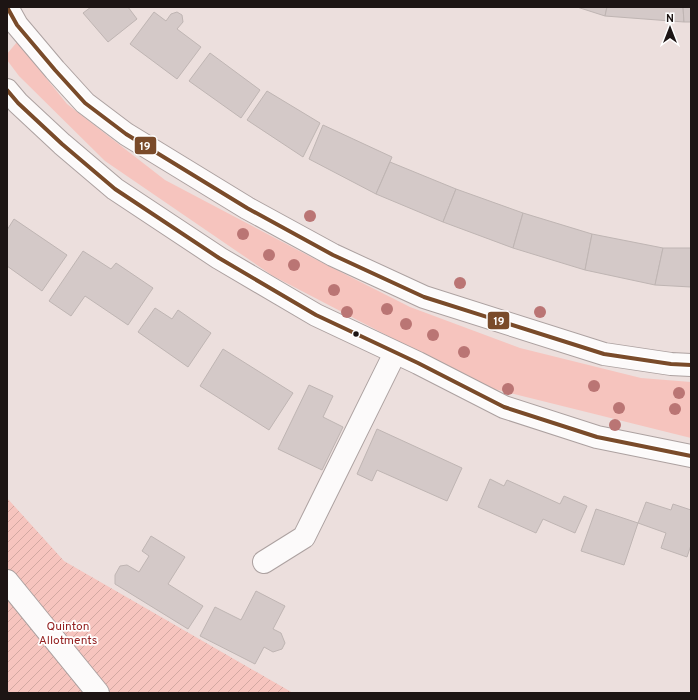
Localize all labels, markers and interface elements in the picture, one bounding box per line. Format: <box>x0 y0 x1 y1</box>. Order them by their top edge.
north arrow <box>650 8 690 48</box>
text: N <box>666 12 674 26</box>
line badge: 19 <box>134 136 157 155</box>
text: 19 <box>139 140 151 154</box>
line badge: 19 <box>487 311 510 330</box>
text: 19 <box>493 315 505 329</box>
unlabelled marker <box>351 329 361 339</box>
park label: Quinton Allotments <box>39 619 97 649</box>

